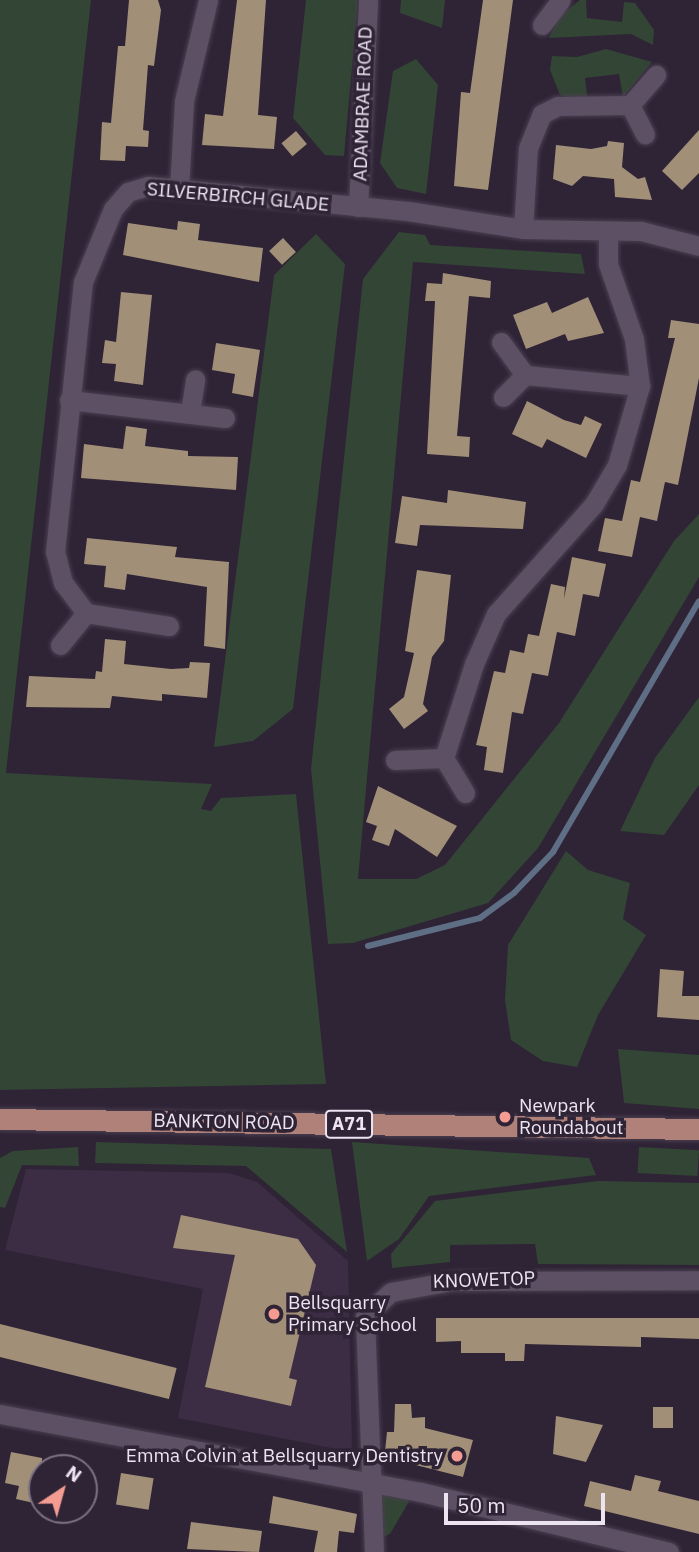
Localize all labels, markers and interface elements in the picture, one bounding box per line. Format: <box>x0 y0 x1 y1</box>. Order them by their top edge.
street label: ADAMBRAE ROAD <box>349 26 377 182</box>
street label: SILVERBIRCH GLADE <box>146 178 330 216</box>
place label: Newpark Roundabout <box>519 1095 623 1139</box>
street label: BANKTON ROAD <box>153 1109 295 1135</box>
marker: Newpark Roundabout <box>497 1109 513 1125</box>
road number: A71 <box>324 1110 374 1139</box>
street label: KNOWETOP <box>432 1267 536 1293</box>
place label: Bellsquarry Primary School <box>288 1292 417 1336</box>
marker: Bellsquarry Primary School <box>266 1306 282 1322</box>
place label: Emma Colvin at Bellsquarry Dentistry <box>126 1445 443 1467</box>
marker: Emma Colvin at Bellsquarry Dentistry <box>449 1448 465 1464</box>
north arrow <box>28 1454 98 1524</box>
text: N <box>62 1460 87 1487</box>
scale bar <box>447 1478 608 1522</box>
text: 50 m <box>457 1491 506 1519</box>

